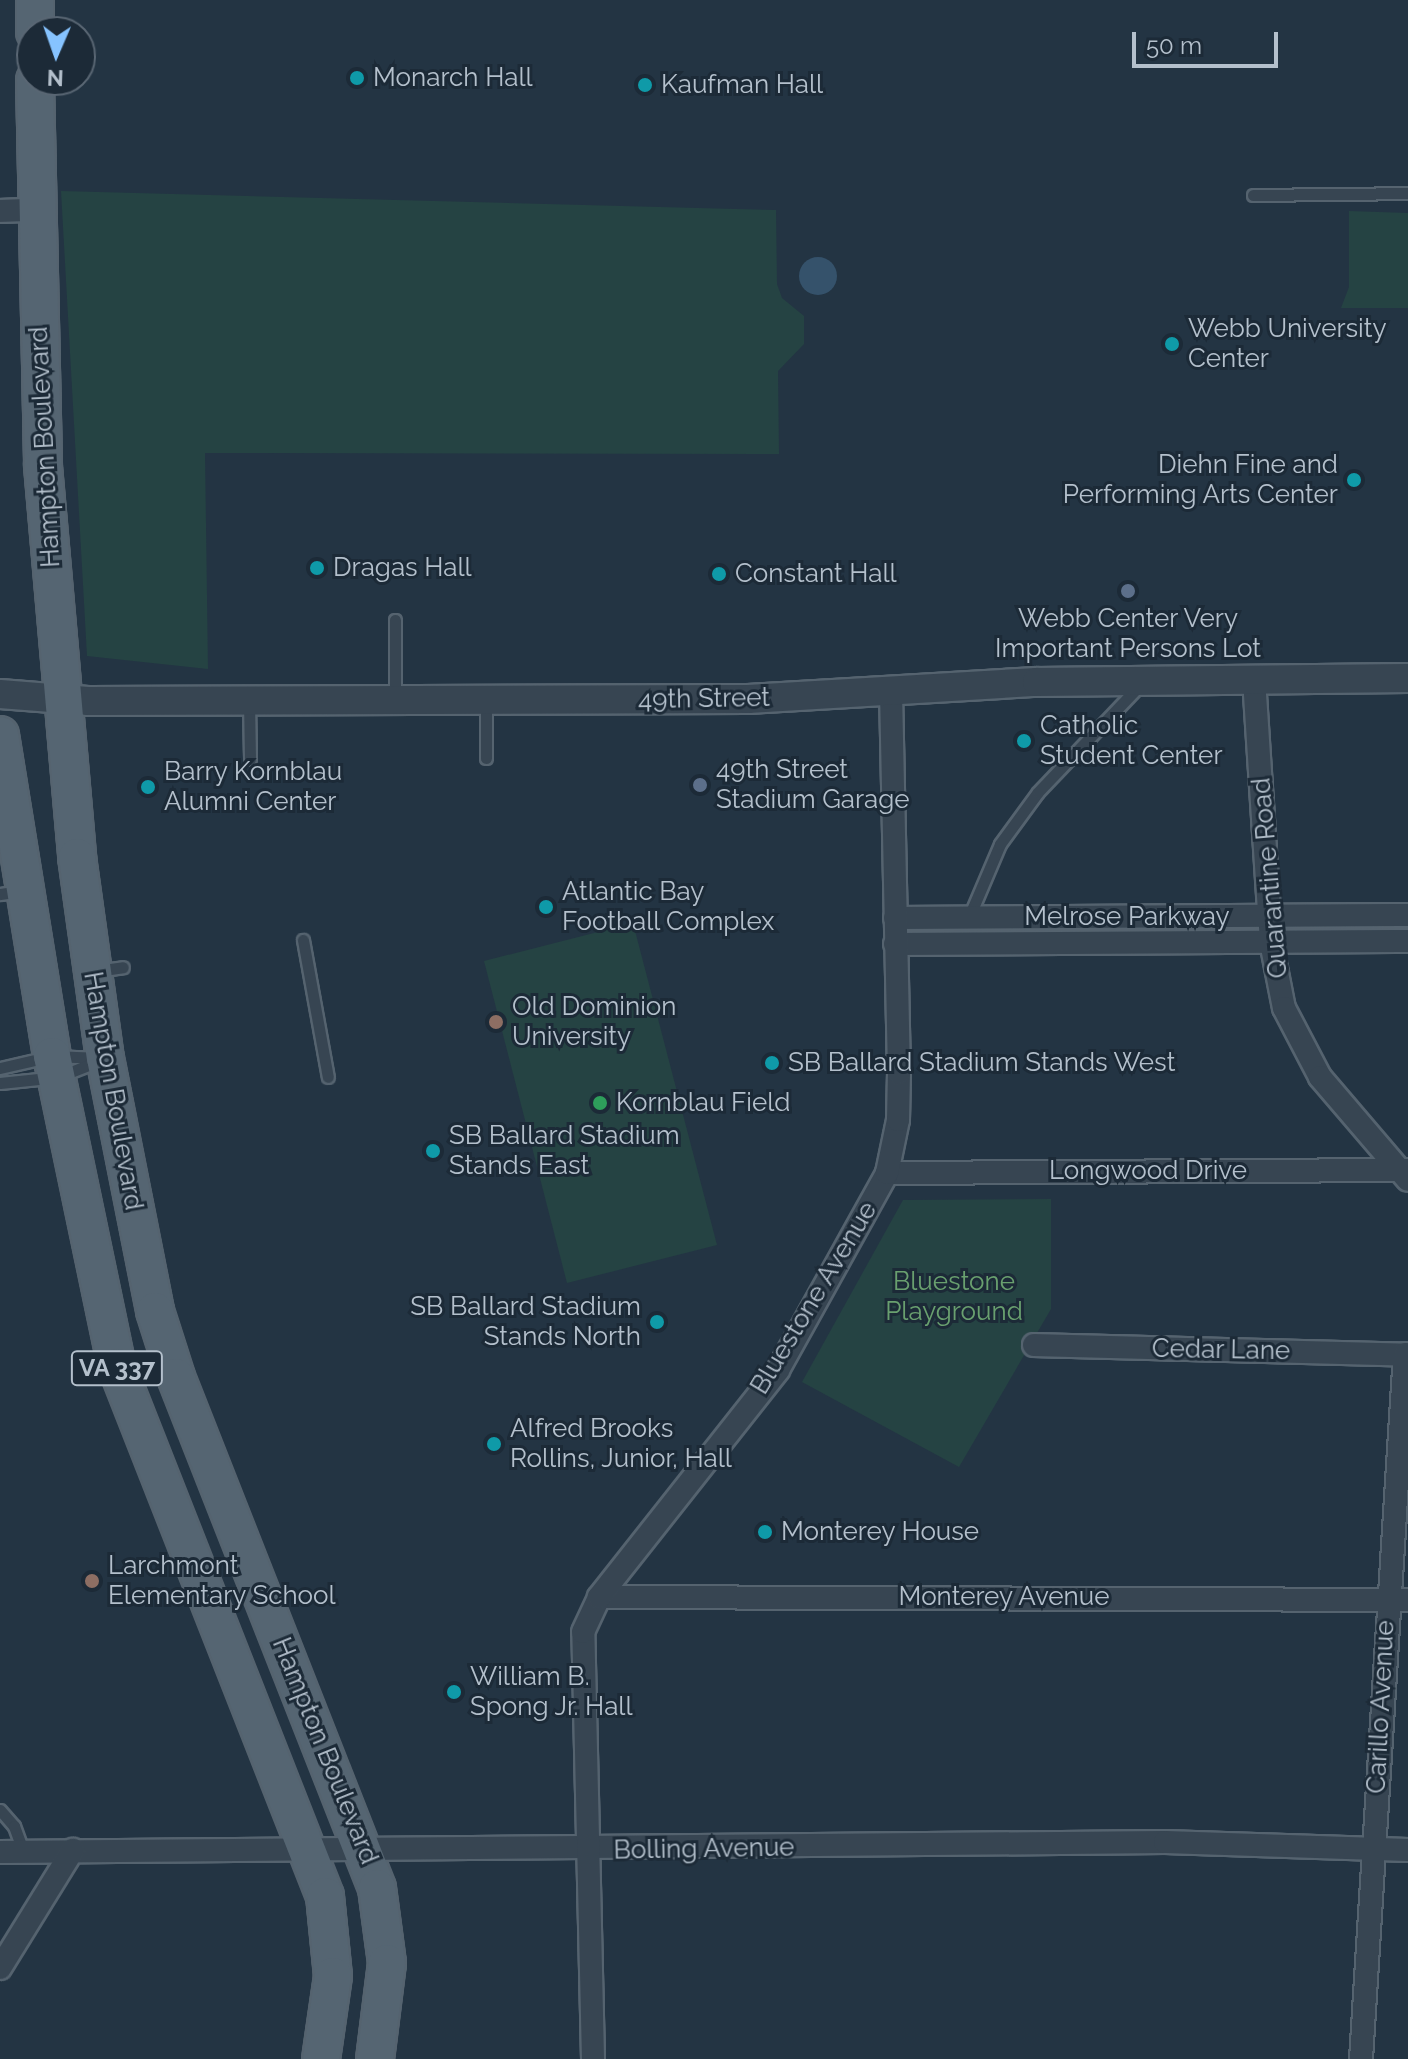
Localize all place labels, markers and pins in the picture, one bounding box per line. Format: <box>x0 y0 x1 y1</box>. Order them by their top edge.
place label: Monarch Hall <box>373 62 533 94</box>
marker: Monarch Hall <box>348 69 366 87</box>
place label: Kaufman Hall <box>661 69 823 101</box>
marker: Kaufman Hall <box>636 76 654 94</box>
place label: Webb University Center <box>1188 313 1387 374</box>
marker: Webb University Center <box>1163 335 1181 353</box>
place label: Diehn Fine and Performing Arts Center <box>1062 449 1338 510</box>
marker: Diehn Fine and Performing Arts Center <box>1345 471 1363 489</box>
place label: Dragas Hall <box>333 552 472 584</box>
place label: Constant Hall <box>735 558 897 590</box>
marker: Dragas Hall <box>308 559 326 577</box>
marker: Constant Hall <box>710 565 728 583</box>
marker: Webb Center Very Important Persons Lot <box>1119 582 1137 600</box>
place label: Webb Center Very Important Persons Lot <box>995 603 1261 664</box>
place label: Catholic Student Center <box>1040 710 1223 772</box>
marker: Catholic Student Center <box>1015 732 1033 750</box>
place label: 49th Street Stadium Garage <box>716 754 910 816</box>
place label: Barry Kornblau Alumni Center <box>164 756 343 818</box>
marker: 49th Street Stadium Garage <box>691 776 709 794</box>
marker: Barry Kornblau Alumni Center <box>139 778 157 796</box>
place label: Atlantic Bay Football Complex <box>562 876 775 938</box>
marker: Atlantic Bay Football Complex <box>537 898 555 916</box>
place label: Old Dominion University <box>512 991 676 1052</box>
marker: Old Dominion University <box>487 1013 505 1031</box>
place label: SB Ballard Stadium Stands West <box>788 1047 1176 1079</box>
marker: SB Ballard Stadium Stands West <box>763 1054 781 1072</box>
place label: Kornblau Field <box>616 1087 791 1119</box>
marker: Kornblau Field <box>591 1094 609 1112</box>
place label: SB Ballard Stadium Stands East <box>449 1120 680 1182</box>
marker: SB Ballard Stadium Stands East <box>424 1142 442 1160</box>
place label: SB Ballard Stadium Stands North <box>410 1291 641 1352</box>
marker: SB Ballard Stadium Stands North <box>648 1313 666 1331</box>
place label: Alfred Brooks Rollins, Junior, Hall <box>510 1413 733 1474</box>
marker: Alfred Brooks Rollins, Junior, Hall <box>485 1435 503 1453</box>
place label: Monterey House <box>781 1516 980 1548</box>
marker: Monterey House <box>756 1523 774 1541</box>
place label: Larchmont Elementary School <box>108 1550 336 1612</box>
marker: Larchmont Elementary School <box>83 1572 101 1590</box>
place label: William B. Spong Jr. Hall <box>470 1661 633 1722</box>
marker: William B. Spong Jr. Hall <box>445 1683 463 1701</box>

